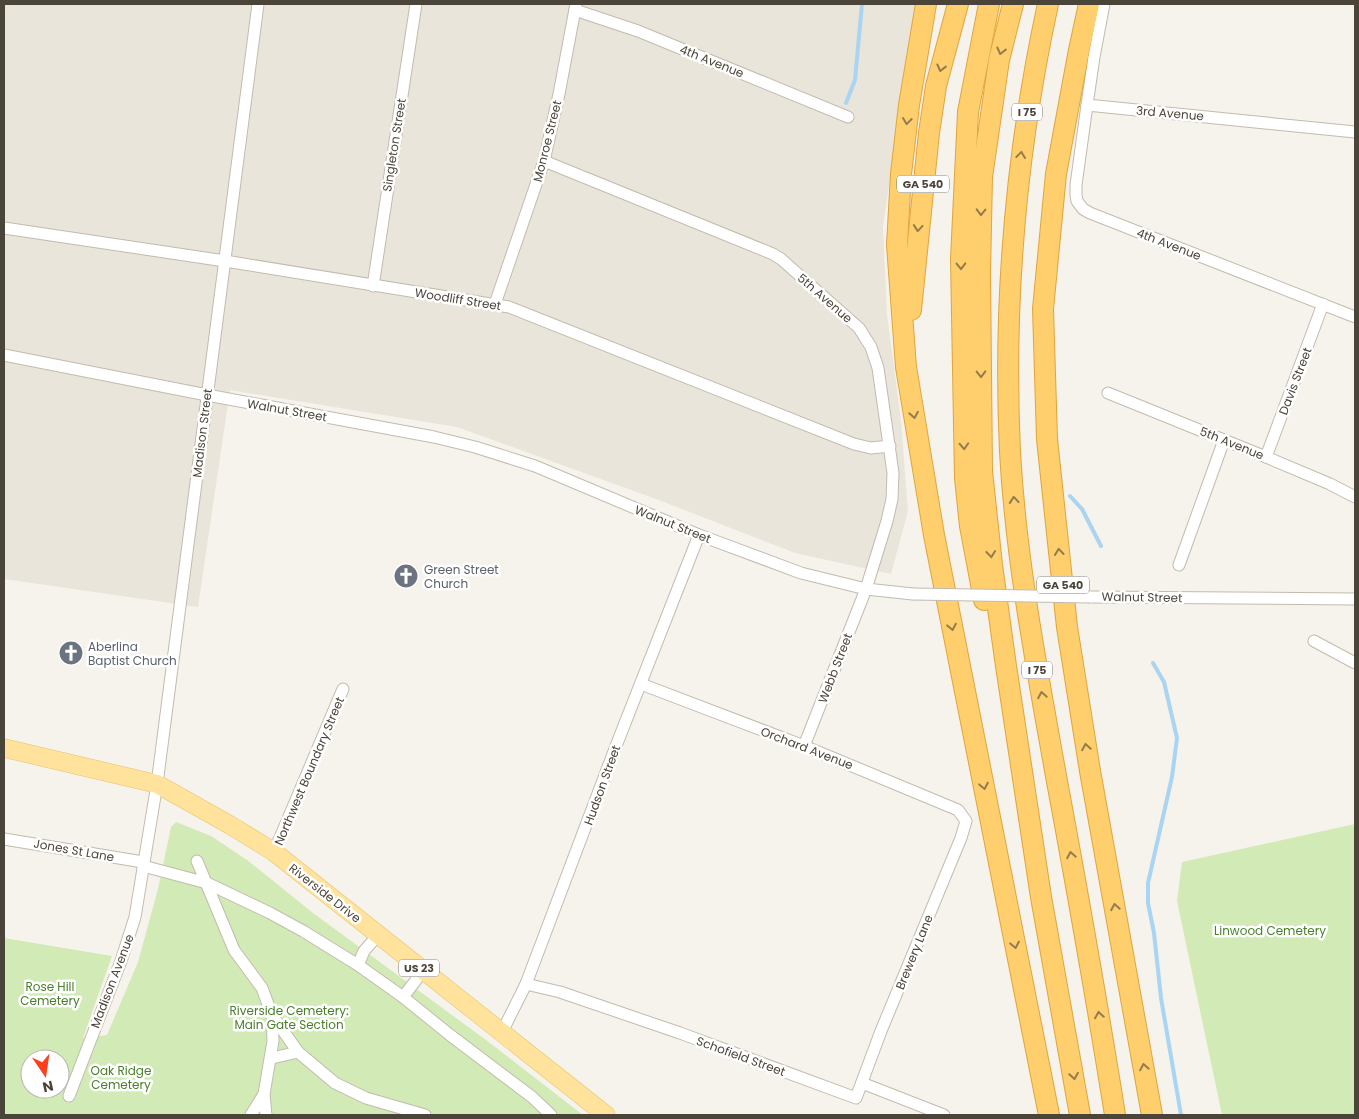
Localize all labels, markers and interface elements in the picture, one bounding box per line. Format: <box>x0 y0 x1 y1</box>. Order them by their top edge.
street label: 4th Avenue <box>677 40 747 82</box>
one-way arrow <box>996 47 1007 56</box>
one-way arrow <box>936 63 947 72</box>
street label: Singleton Street <box>378 97 410 193</box>
street label: Monroe Street <box>529 98 565 184</box>
street label: 3rd Avenue <box>1135 102 1205 124</box>
road number: I 75 <box>1012 104 1042 120</box>
one-way arrow <box>902 117 913 125</box>
one-way arrow <box>1015 151 1026 159</box>
road number: GA 540 <box>897 175 949 192</box>
one-way arrow <box>976 208 986 216</box>
street label: 4th Avenue <box>1134 224 1204 264</box>
one-way arrow <box>913 225 924 233</box>
one-way arrow <box>956 262 966 270</box>
street label: 5th Avenue <box>794 269 856 327</box>
street label: Woodliff Street <box>414 284 502 314</box>
street label: Davis Street <box>1274 345 1316 417</box>
one-way arrow <box>976 371 986 379</box>
street label: Madison Street <box>188 388 216 478</box>
street label: Walnut Street <box>246 395 328 425</box>
one-way arrow <box>909 410 919 419</box>
street label: 5th Avenue <box>1197 422 1267 464</box>
one-way arrow <box>958 442 969 450</box>
one-way arrow <box>1009 496 1020 504</box>
street label: Walnut Street <box>632 501 714 547</box>
one-way arrow <box>1054 548 1065 556</box>
one-way arrow <box>985 550 996 558</box>
place label: Green Street Church <box>424 561 499 592</box>
church icon: Green Street Church <box>393 563 419 589</box>
road number: GA 540 <box>1037 576 1089 594</box>
street label: Walnut Street <box>1101 588 1183 606</box>
one-way arrow <box>946 622 956 631</box>
street label: Webb Street <box>814 631 856 705</box>
place label: Aberlina Baptist Church <box>88 638 177 669</box>
church icon: Aberlina Baptist Church <box>58 640 84 666</box>
road number: I 75 <box>1022 662 1052 678</box>
one-way arrow <box>1037 691 1047 700</box>
street label: Northwest Boundary Street <box>270 694 348 848</box>
street label: Orchard Avenue <box>758 723 856 773</box>
street label: Hudson Street <box>580 743 624 827</box>
one-way arrow <box>1081 743 1092 751</box>
one-way arrow <box>978 781 988 790</box>
street label: Jones St Lane <box>32 835 116 865</box>
one-way arrow <box>1066 851 1077 860</box>
street label: Riverside Drive <box>286 860 364 926</box>
one-way arrow <box>1110 903 1120 912</box>
street label: Brewery Lane <box>891 912 937 992</box>
park label: Linwood Cemetery <box>1214 922 1326 939</box>
street label: Madison Avenue <box>86 932 138 1030</box>
one-way arrow <box>1010 941 1020 950</box>
road number: US 23 <box>399 960 439 976</box>
park label: Rose Hill Cemetery <box>20 978 80 1009</box>
park label: Riverside Cemetery: Main Gate Section <box>230 1002 348 1033</box>
one-way arrow <box>1094 1011 1104 1020</box>
street label: Schofield Street <box>694 1032 788 1080</box>
north arrow <box>20 1049 70 1099</box>
park label: Oak Ridge Cemetery <box>91 1062 151 1093</box>
one-way arrow <box>1139 1063 1150 1072</box>
one-way arrow <box>1068 1072 1078 1081</box>
text: N <box>41 1076 55 1098</box>

